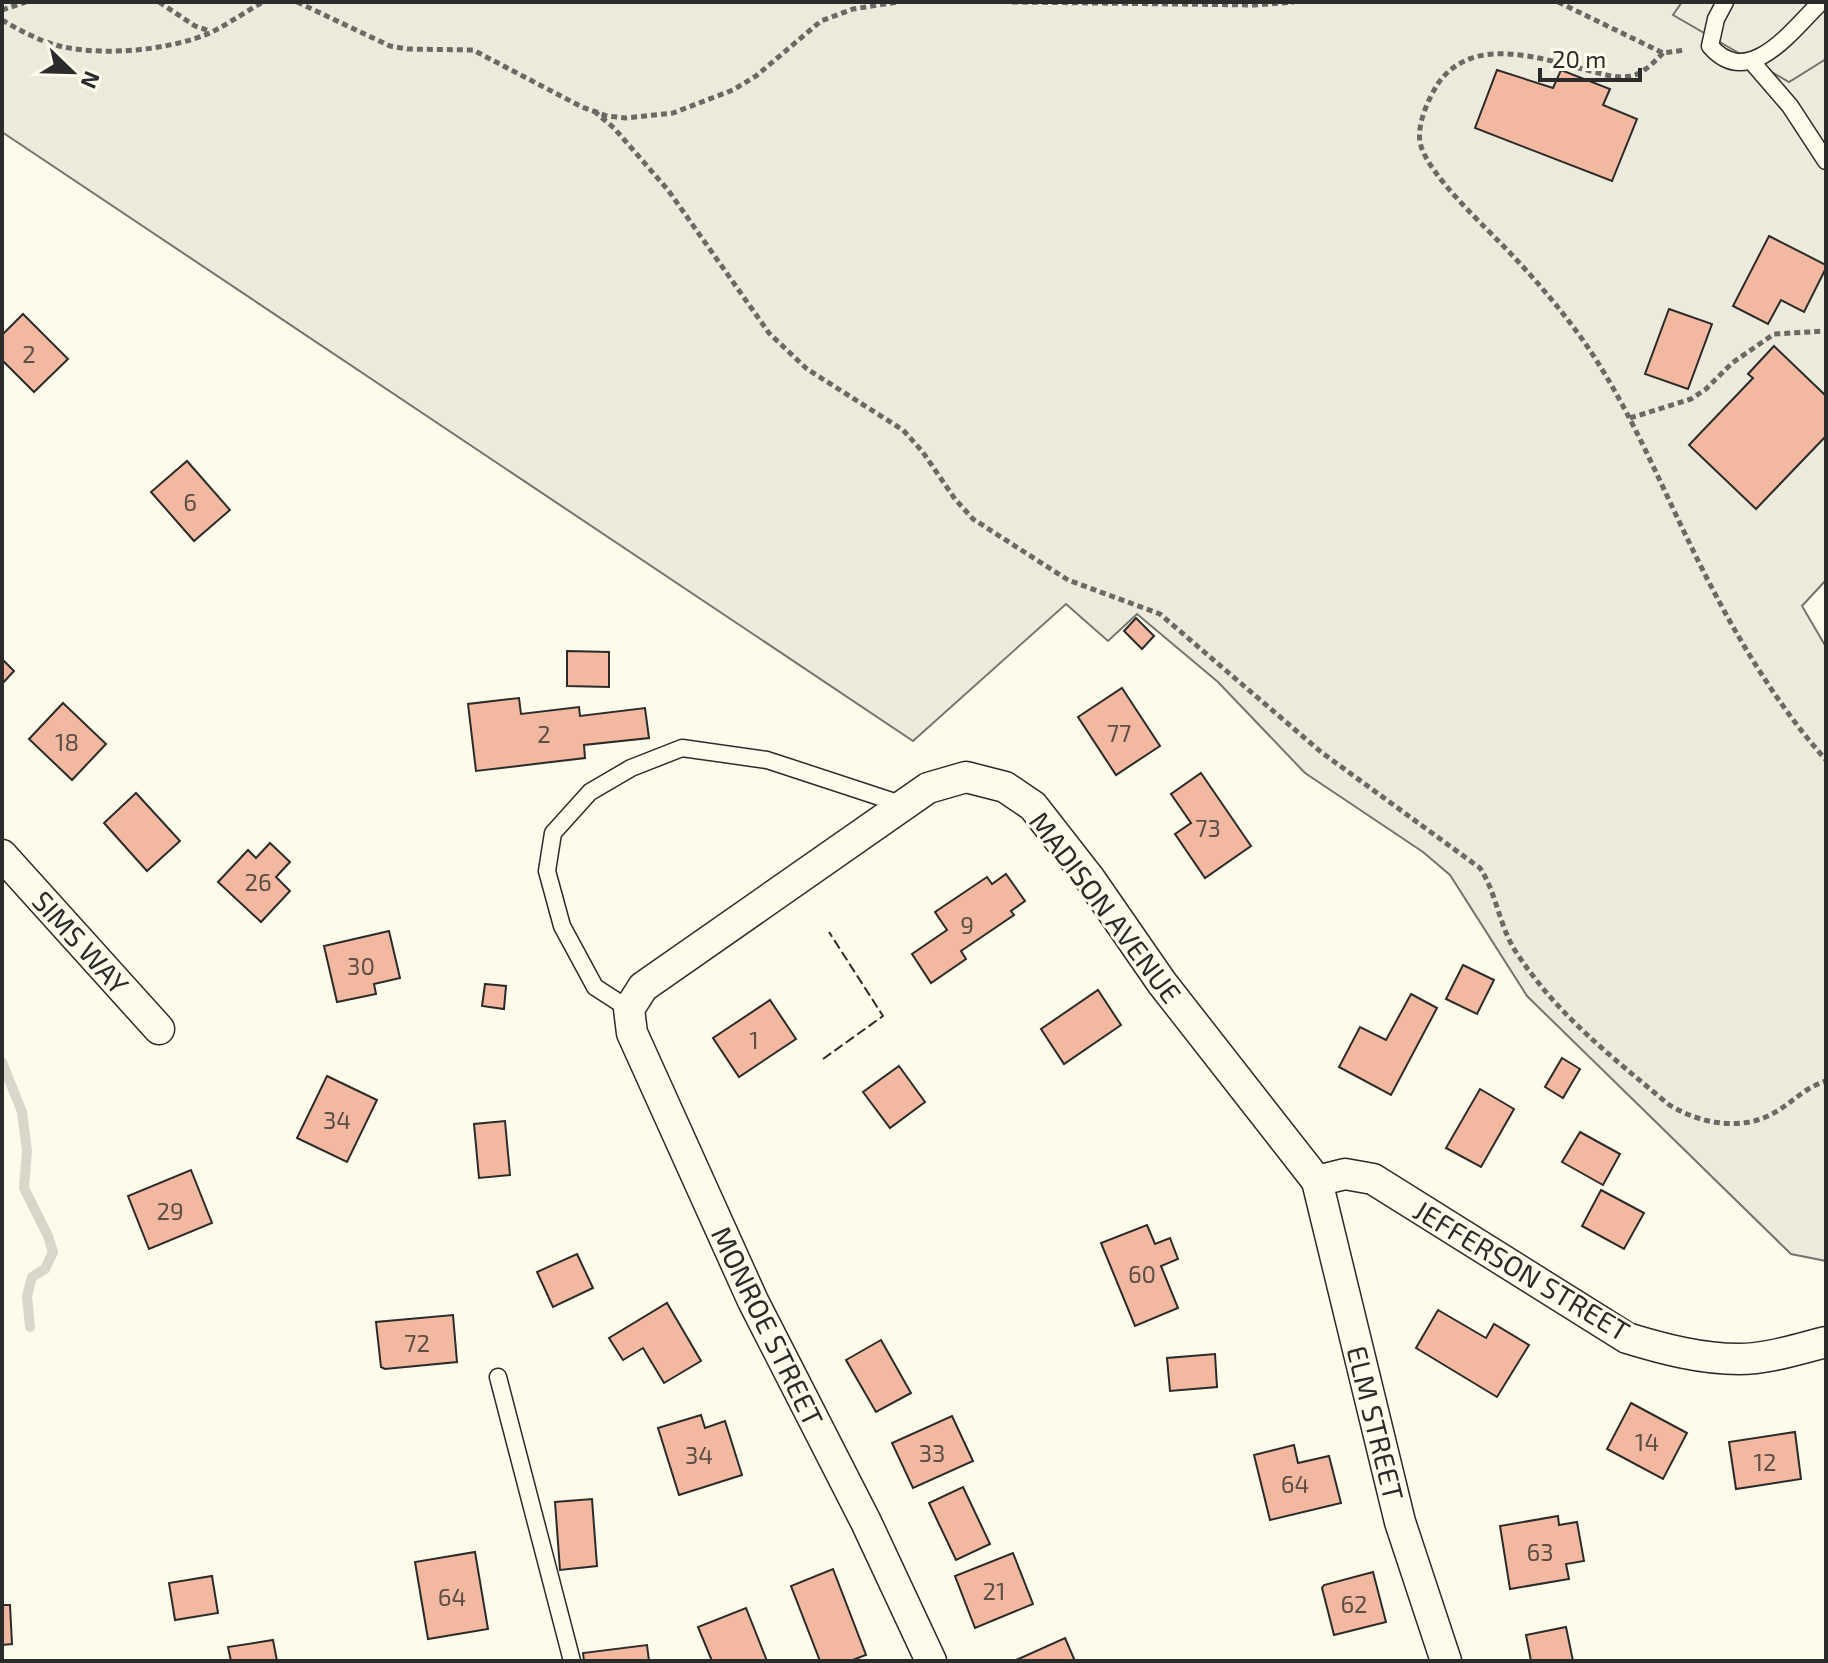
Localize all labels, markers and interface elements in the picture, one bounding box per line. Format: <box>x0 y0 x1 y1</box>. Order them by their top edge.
north arrow <box>32 32 112 112</box>
scale bar <box>1540 32 1640 82</box>
text: 20 m <box>1552 44 1606 73</box>
text: N <box>76 68 106 93</box>
house number: 2 <box>22 339 36 368</box>
house number: 6 <box>183 487 197 516</box>
house number: 77 <box>1107 718 1131 747</box>
house number: 2 <box>537 719 551 748</box>
house number: 18 <box>55 727 79 756</box>
street label: MADISON AVENUE <box>1023 805 1189 1009</box>
house number: 73 <box>1195 813 1221 842</box>
house number: 26 <box>244 867 272 896</box>
street label: SIMS WAY <box>26 883 136 1001</box>
house number: 9 <box>960 910 974 939</box>
house number: 30 <box>347 951 375 980</box>
house number: 1 <box>749 1025 759 1054</box>
house number: 34 <box>323 1105 351 1134</box>
street label: JEFFERSON STREET <box>1408 1192 1636 1348</box>
house number: 29 <box>156 1196 184 1225</box>
street label: MONROE STREET <box>705 1221 831 1431</box>
house number: 60 <box>1128 1259 1156 1288</box>
house number: 72 <box>404 1328 430 1357</box>
street label: ELM STREET <box>1340 1342 1412 1504</box>
house number: 14 <box>1635 1427 1659 1456</box>
house number: 33 <box>919 1438 945 1467</box>
house number: 34 <box>685 1440 713 1469</box>
house number: 12 <box>1753 1447 1777 1476</box>
house number: 64 <box>1281 1469 1309 1498</box>
house number: 63 <box>1526 1537 1554 1566</box>
house number: 21 <box>982 1576 1006 1605</box>
house number: 64 <box>438 1582 466 1611</box>
house number: 62 <box>1340 1589 1368 1618</box>

